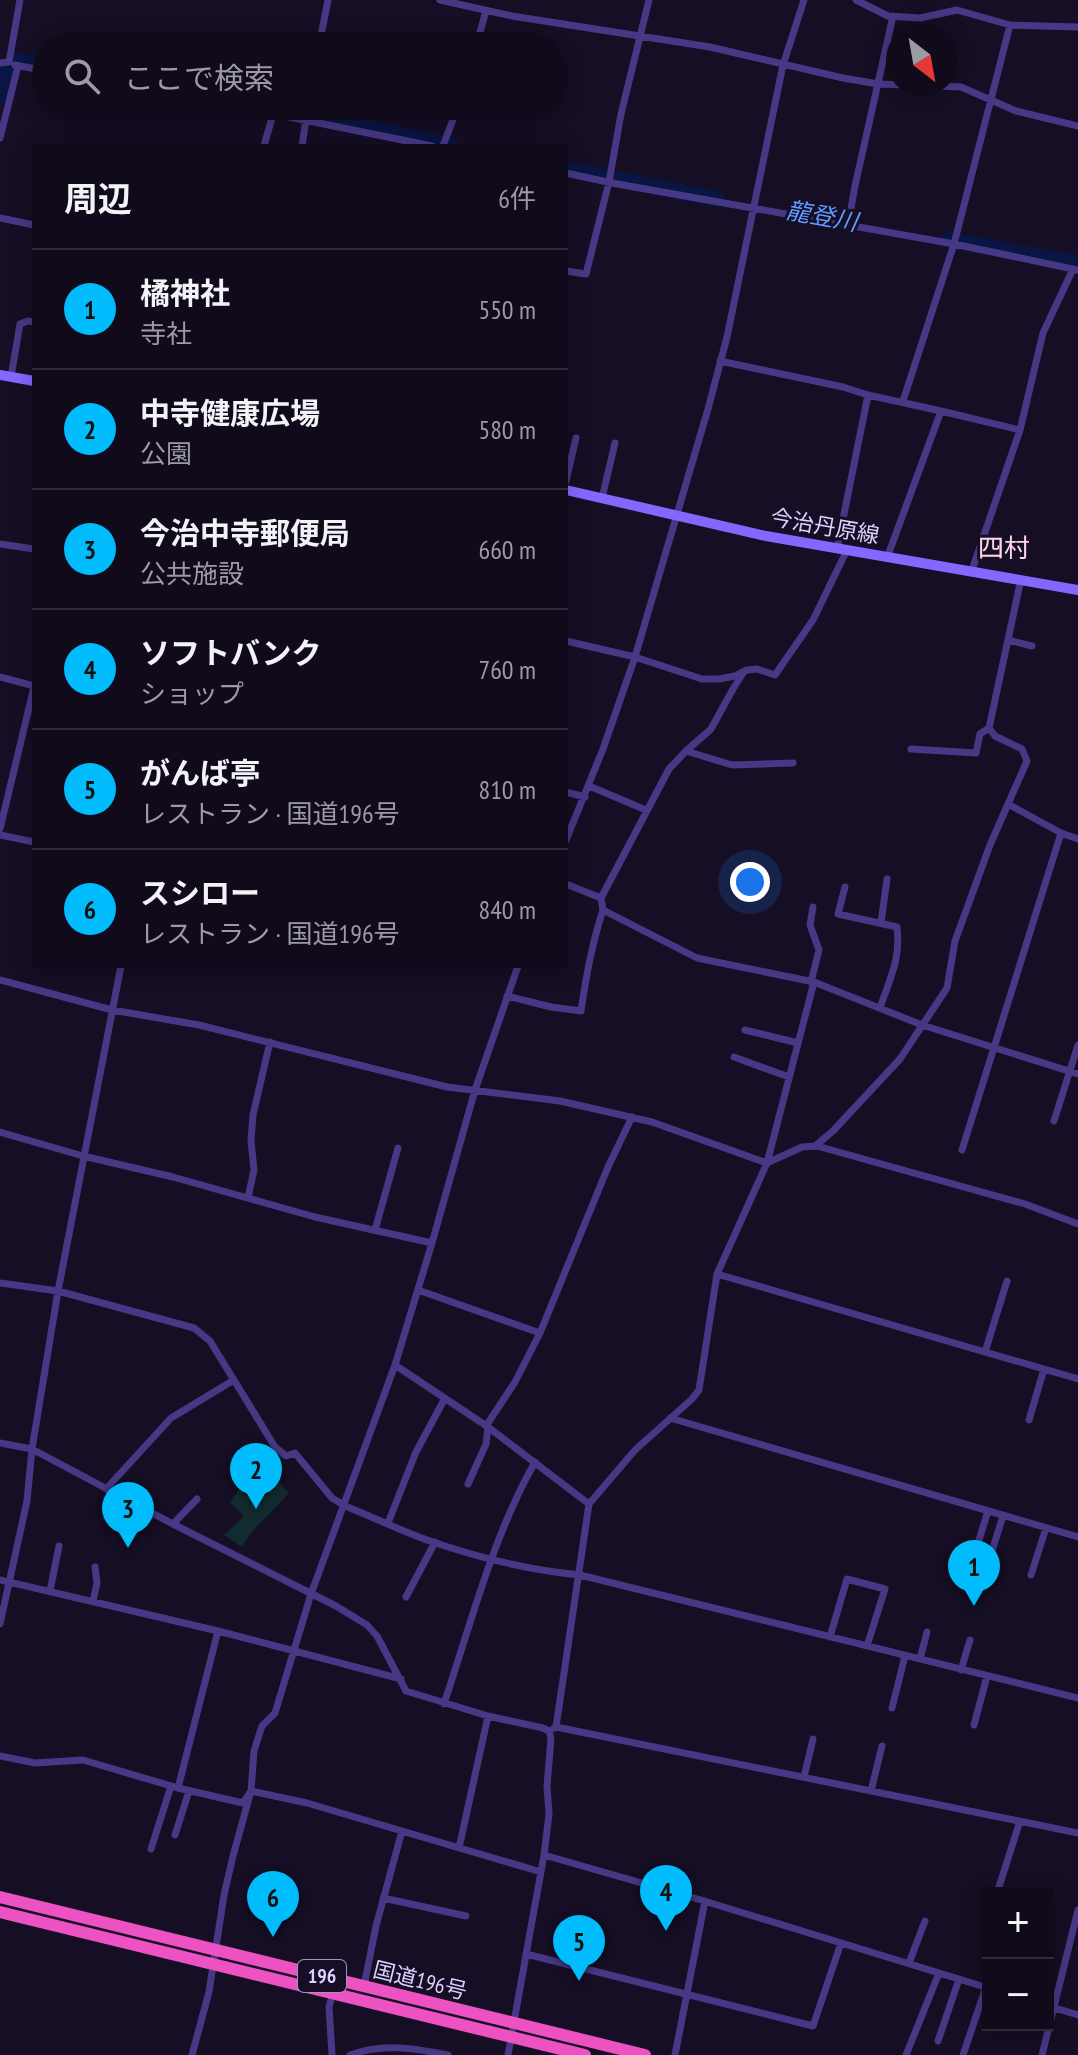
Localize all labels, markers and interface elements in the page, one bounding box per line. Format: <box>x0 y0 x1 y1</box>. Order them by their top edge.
north arrow <box>886 24 958 96</box>
search box <box>32 32 568 120</box>
icon: search <box>60 54 104 98</box>
text: ここで検索 <box>124 58 274 97</box>
text: 周辺 <box>64 176 132 220</box>
text: 6件 <box>498 182 536 215</box>
water label: 龍登川 <box>784 194 863 238</box>
text: 橘神社 <box>140 273 230 312</box>
text: 1 <box>84 293 96 326</box>
text: 550 m <box>478 293 536 326</box>
text: 寺社 <box>140 317 192 350</box>
text: 中寺健康広場 <box>140 393 320 432</box>
text: 2 <box>84 413 96 446</box>
text: 580 m <box>478 413 536 446</box>
text: 公園 <box>140 437 192 470</box>
street label: 今治丹原線 <box>768 503 882 549</box>
text: 今治中寺郵便局 <box>140 513 350 552</box>
district label: 四村 <box>978 531 1030 564</box>
text: 3 <box>84 533 96 566</box>
text: 660 m <box>478 533 536 566</box>
text: 公共施設 <box>140 557 244 590</box>
text: ソフトバンク <box>140 633 322 672</box>
text: 4 <box>84 653 96 686</box>
text: 760 m <box>478 653 536 686</box>
text: ショップ <box>140 677 244 710</box>
text: がんば亭 <box>140 753 260 792</box>
text: 5 <box>84 773 96 806</box>
text: 810 m <box>478 773 536 806</box>
text: レストラン · 国道196号 <box>140 797 400 830</box>
your location <box>730 862 770 902</box>
text: スシロー <box>140 873 260 912</box>
text: 6 <box>84 893 96 926</box>
text: 840 m <box>478 893 536 926</box>
text: レストラン · 国道196号 <box>140 917 400 950</box>
pin: 2 <box>230 1443 282 1509</box>
pin: 3 <box>102 1482 154 1548</box>
pin: 1 <box>948 1540 1000 1606</box>
pin: 4 <box>640 1865 692 1931</box>
pin: 6 <box>247 1871 299 1937</box>
map controls <box>982 1887 1054 2031</box>
button: + <box>982 1887 1054 1959</box>
pin: 5 <box>553 1915 605 1981</box>
street label: 国道196号 <box>370 1955 470 2005</box>
button: − <box>982 1959 1054 2031</box>
road number: 196 <box>298 1960 346 1992</box>

